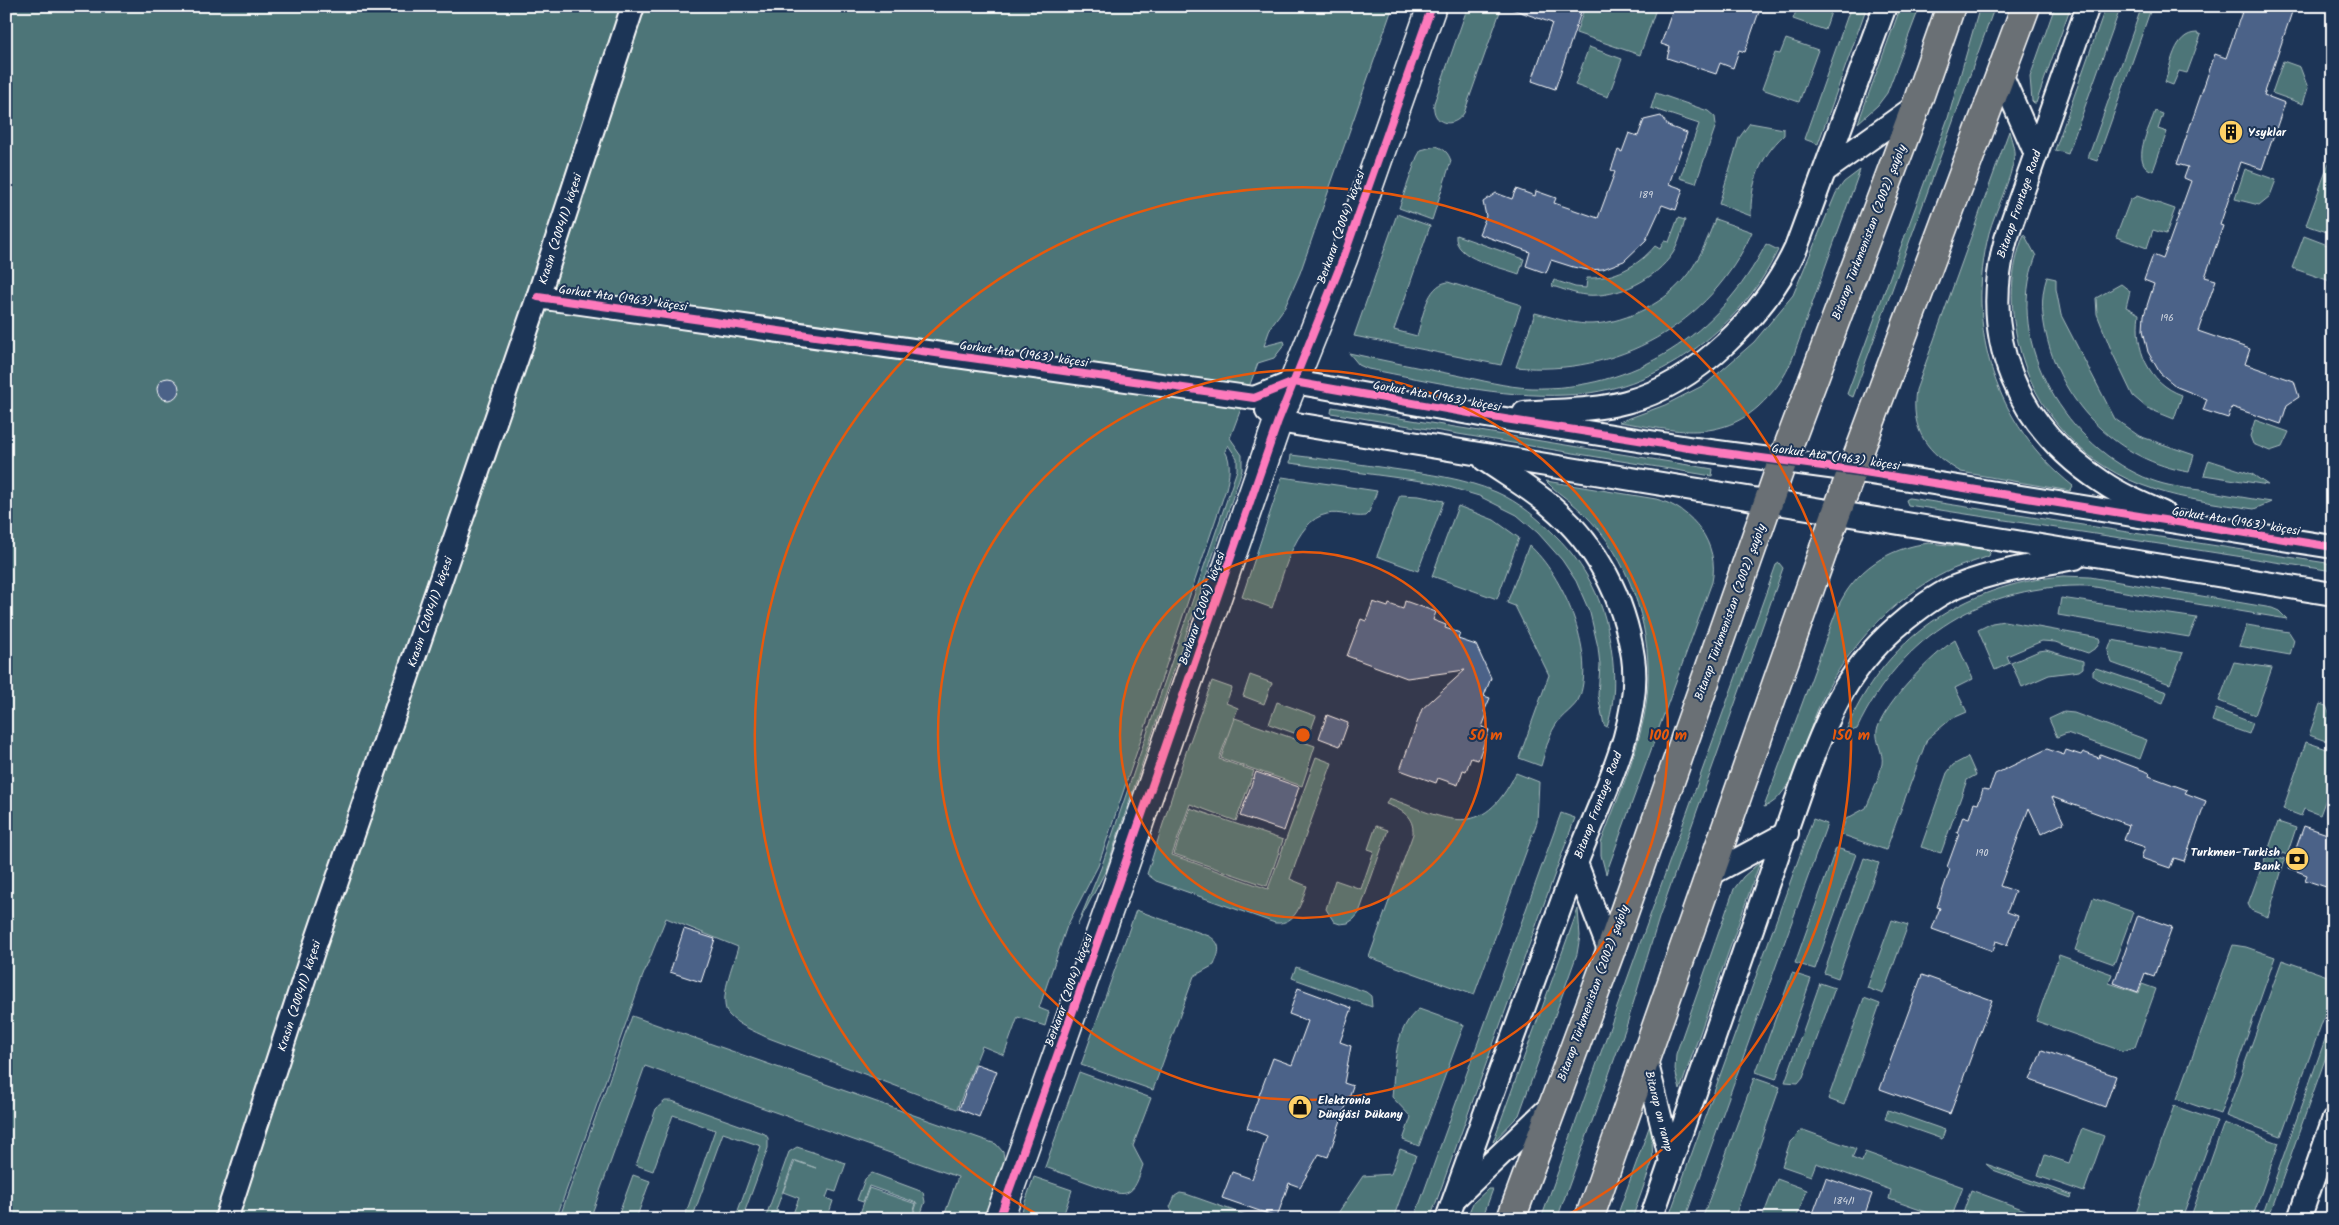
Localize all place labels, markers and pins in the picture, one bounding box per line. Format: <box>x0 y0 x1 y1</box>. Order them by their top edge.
building icon: Ysyklar <box>2218 119 2244 145</box>
place label: Ysyklar <box>2248 123 2287 142</box>
centre of rings <box>1294 726 1312 744</box>
place label: Turkmen-Turkish Bank <box>2191 843 2281 876</box>
bank icon: Turkmen-Turkish Bank <box>2284 846 2310 872</box>
place label: Elektronia Dünýäsi Dükany <box>1318 1091 1404 1124</box>
shop icon: Elektronia Dünýäsi Dükany <box>1287 1094 1313 1120</box>

